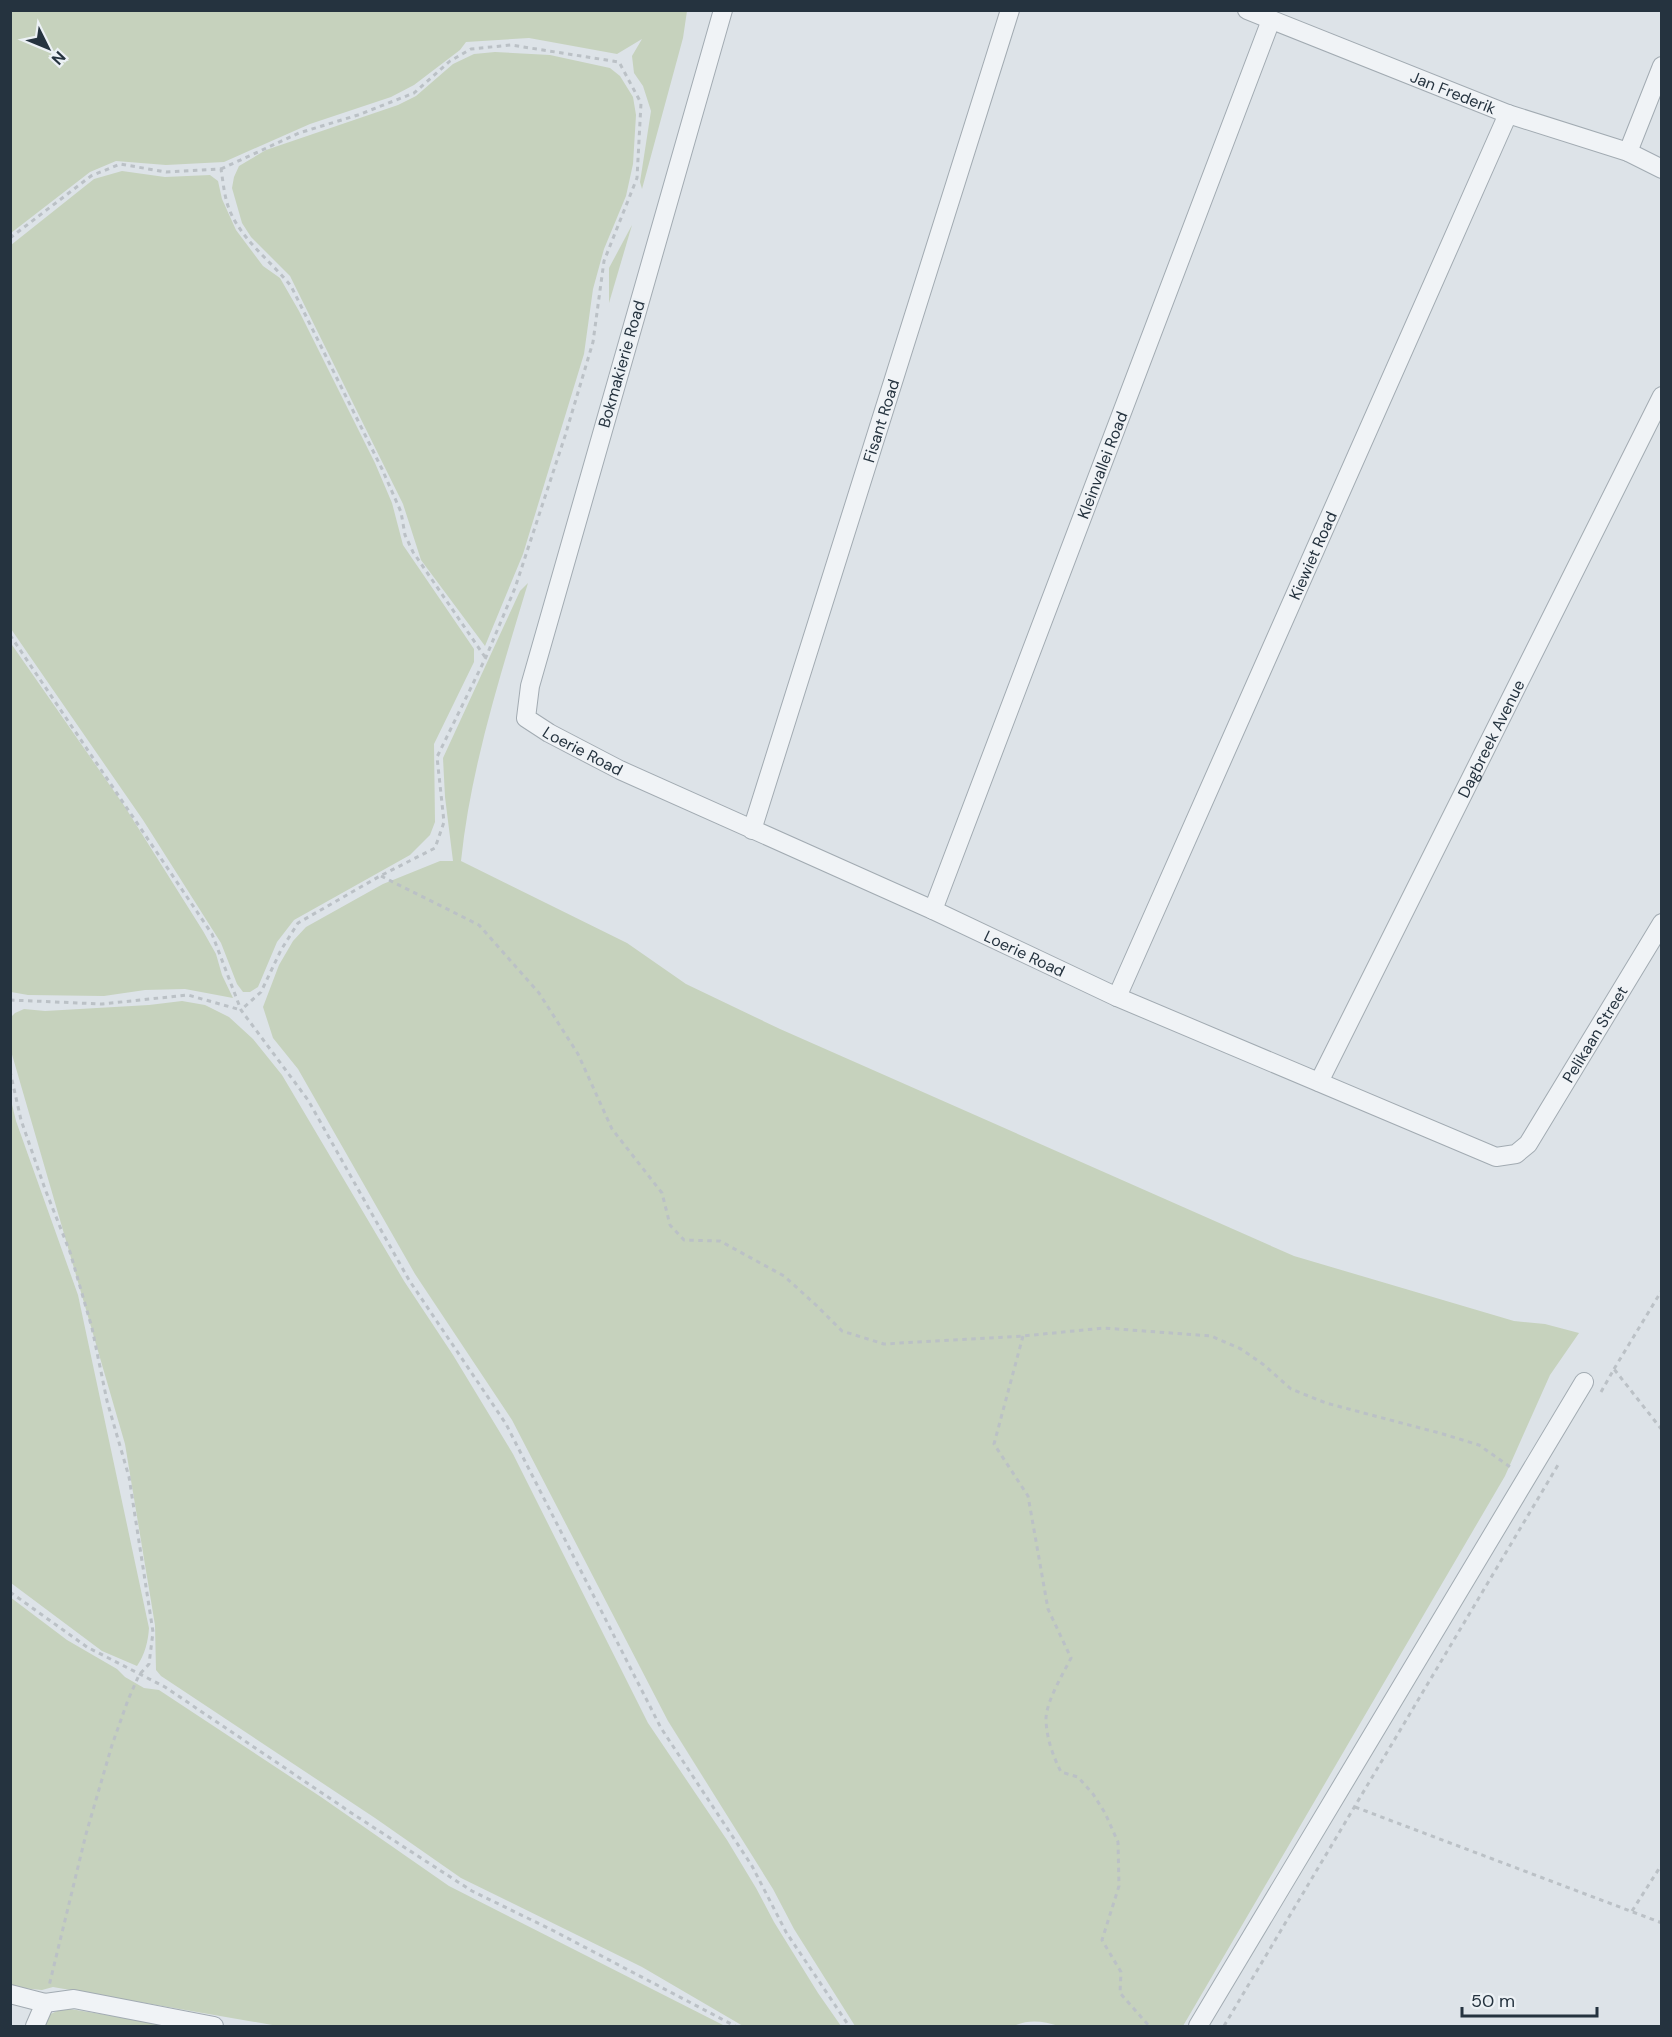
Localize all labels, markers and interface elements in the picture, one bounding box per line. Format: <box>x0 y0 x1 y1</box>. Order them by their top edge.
north arrow <box>18 18 78 78</box>
text: N <box>47 46 70 69</box>
street label: Jan Frederik <box>1407 66 1499 119</box>
street label: Bokmakierie Road <box>593 298 650 430</box>
street label: Fisant Road <box>858 377 904 465</box>
street label: Kleinvallei Road <box>1073 408 1132 522</box>
street label: Kiewiet Road <box>1284 508 1342 603</box>
street label: Dagbreek Avenue <box>1453 676 1529 801</box>
street label: Loerie Road <box>539 722 626 781</box>
street label: Loerie Road <box>981 926 1068 982</box>
street label: Pelikaan Street <box>1558 982 1632 1087</box>
scale bar <box>1462 1980 1597 2018</box>
text: 50 m <box>1471 1989 1515 2013</box>

